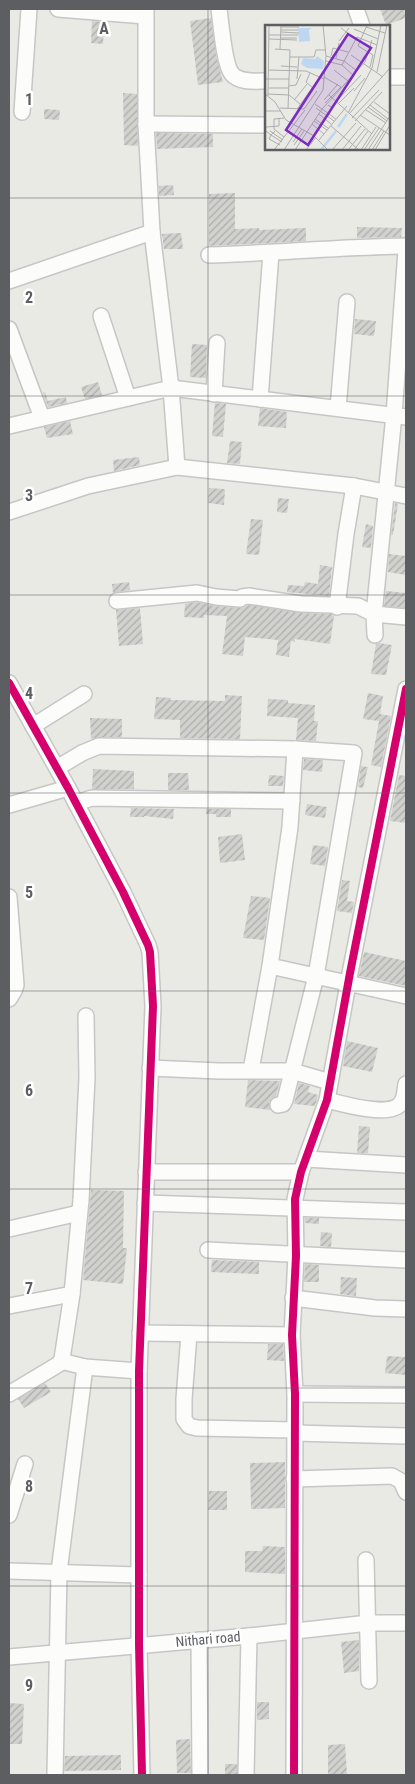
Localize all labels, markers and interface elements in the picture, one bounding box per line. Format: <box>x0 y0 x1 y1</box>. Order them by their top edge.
text: A <box>99 19 109 38</box>
inset map <box>265 25 390 150</box>
text: 1 <box>25 90 33 109</box>
text: 2 <box>25 288 33 307</box>
text: 3 <box>25 486 33 505</box>
text: 4 <box>25 684 33 703</box>
text: 5 <box>25 883 33 902</box>
text: 6 <box>25 1081 33 1100</box>
text: 7 <box>25 1279 33 1298</box>
text: 8 <box>25 1477 33 1496</box>
street label: Nithari road <box>175 1628 241 1650</box>
text: 9 <box>25 1676 33 1695</box>

